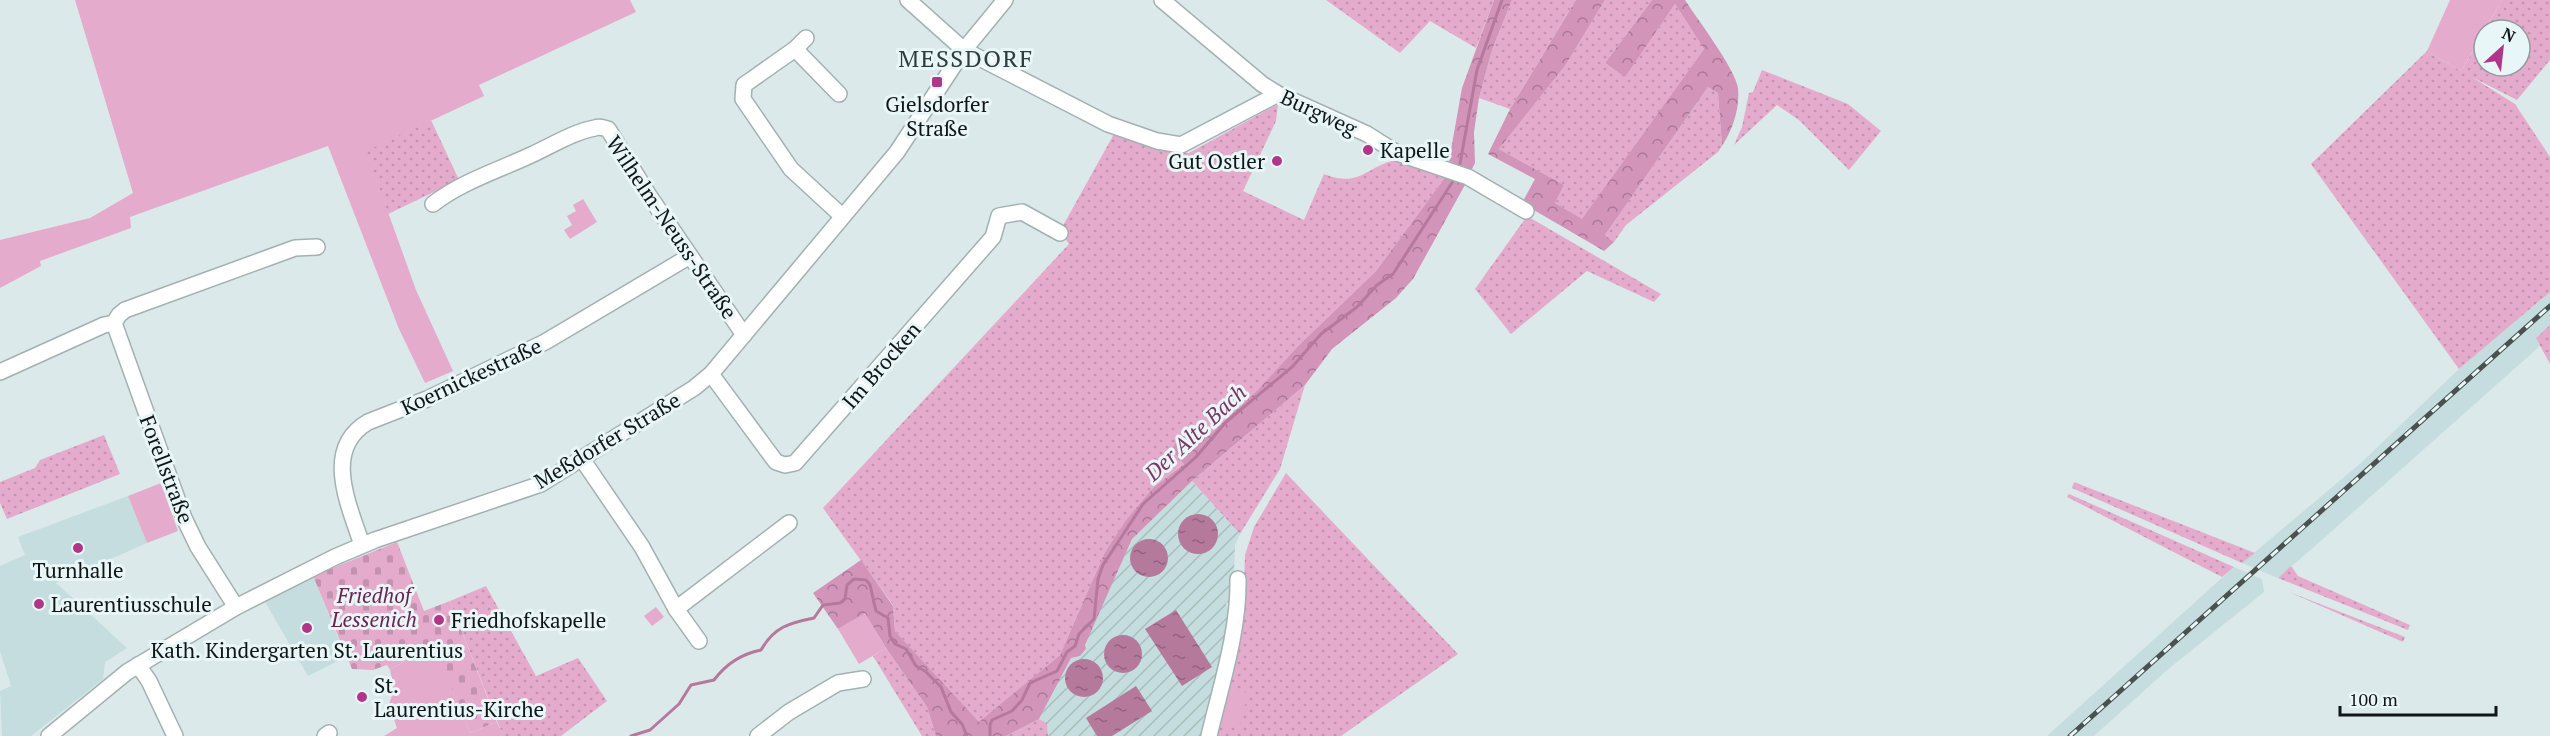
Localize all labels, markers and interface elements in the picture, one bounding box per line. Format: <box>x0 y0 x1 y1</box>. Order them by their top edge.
north arrow <box>2472 18 2532 78</box>
text: N <box>2498 22 2519 47</box>
district label: MESSDORF <box>898 42 1034 74</box>
marker: Gielsdorfer Straße <box>930 75 944 89</box>
street label: Burgweg <box>1276 82 1362 142</box>
place label: Gielsdorfer Straße <box>885 90 989 142</box>
street label: Wilhelm-Neuss-Straße <box>600 130 744 324</box>
place label: Kapelle <box>1380 136 1450 164</box>
marker: Kapelle <box>1361 143 1375 157</box>
place label: Gut Ostler <box>1168 147 1265 175</box>
marker: Gut Ostler <box>1270 154 1284 168</box>
street label: Im Brocken <box>835 315 927 414</box>
street label: Koernickestraße <box>396 331 546 421</box>
water label: Der Alte Bach <box>1137 377 1252 487</box>
street label: Meßdorfer Straße <box>529 385 685 495</box>
street label: Forellstraße <box>134 411 200 527</box>
marker: Turnhalle <box>71 541 85 555</box>
place label: Turnhalle <box>32 556 124 584</box>
park label: Friedhof Lessenich <box>330 581 417 633</box>
place label: Laurentiusschule <box>51 590 212 618</box>
marker: Laurentiusschule <box>32 597 46 611</box>
place label: Friedhofskapelle <box>451 606 606 634</box>
marker: Friedhofskapelle <box>432 613 446 627</box>
marker: Kath. Kindergarten St. Laurentius <box>300 621 314 635</box>
place label: Kath. Kindergarten St. Laurentius <box>151 636 463 664</box>
place label: St. Laurentius-Kirche <box>374 671 544 723</box>
scale bar <box>2340 679 2496 717</box>
text: 100 m <box>2349 687 2398 711</box>
marker: St. Laurentius-Kirche <box>355 690 369 704</box>

